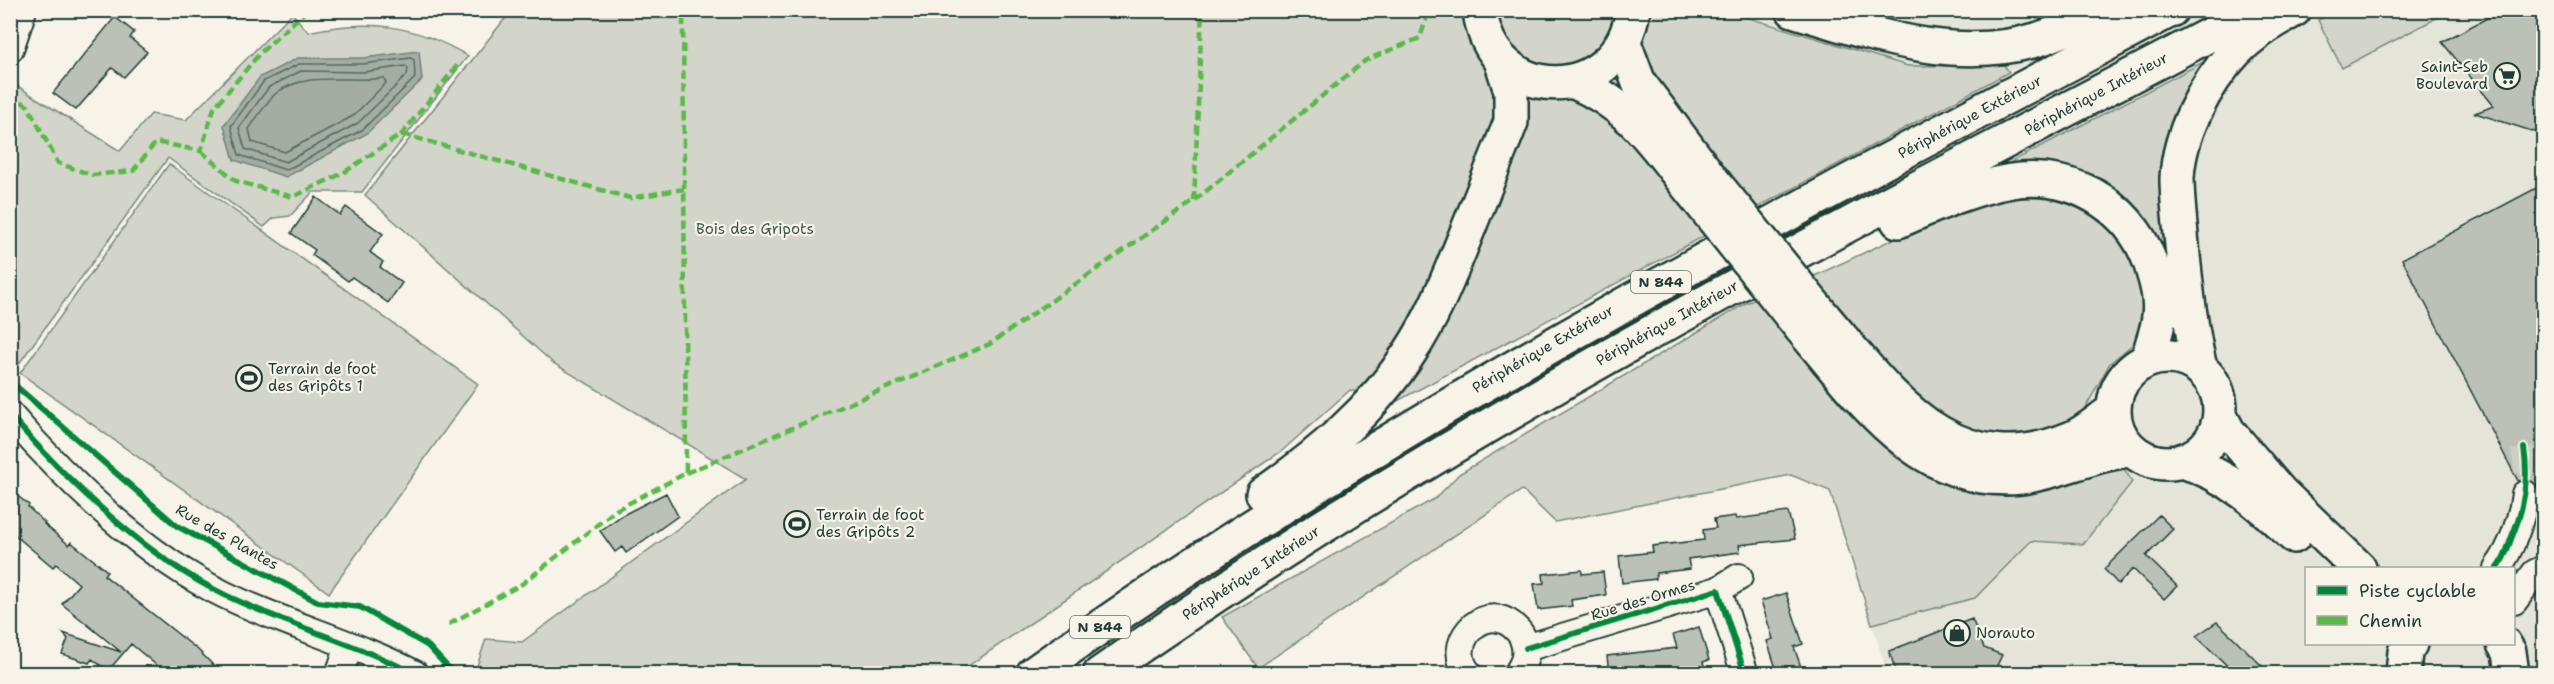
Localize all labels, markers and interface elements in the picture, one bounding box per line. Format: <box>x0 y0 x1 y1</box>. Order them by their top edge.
street label: Périphérique Intérieur <box>2021 48 2171 140</box>
place label: Saint-Seb Boulevard <box>2416 57 2488 94</box>
supermarket icon: Saint-Seb Boulevard <box>2492 61 2522 91</box>
street label: Périphérique Extérieur <box>1894 71 2046 163</box>
park label: Bois des Gripots <box>696 219 814 239</box>
road number: N 844 <box>1631 271 1691 293</box>
street label: Périphérique Intérieur <box>1592 275 1742 371</box>
street label: Périphérique Extérieur <box>1469 300 1617 398</box>
place label: Terrain de foot des Gripôts 1 <box>268 359 377 396</box>
sports icon: Terrain de foot des Gripôts 1 <box>234 363 264 393</box>
street label: Rue des Plantes <box>172 499 282 575</box>
place label: Terrain de foot des Gripôts 2 <box>816 505 925 542</box>
sports icon: Terrain de foot des Gripôts 2 <box>782 509 812 539</box>
street label: Périphérique Intérieur <box>1178 521 1324 625</box>
legend <box>2305 567 2515 645</box>
street label: Rue des Ormes <box>1588 575 1698 625</box>
text: Piste cyclable <box>2359 579 2476 603</box>
text: Chemin <box>2359 609 2422 633</box>
road number: N 844 <box>1070 616 1130 638</box>
shop icon: Norauto <box>1942 618 1972 648</box>
place label: Norauto <box>1976 623 2035 643</box>

